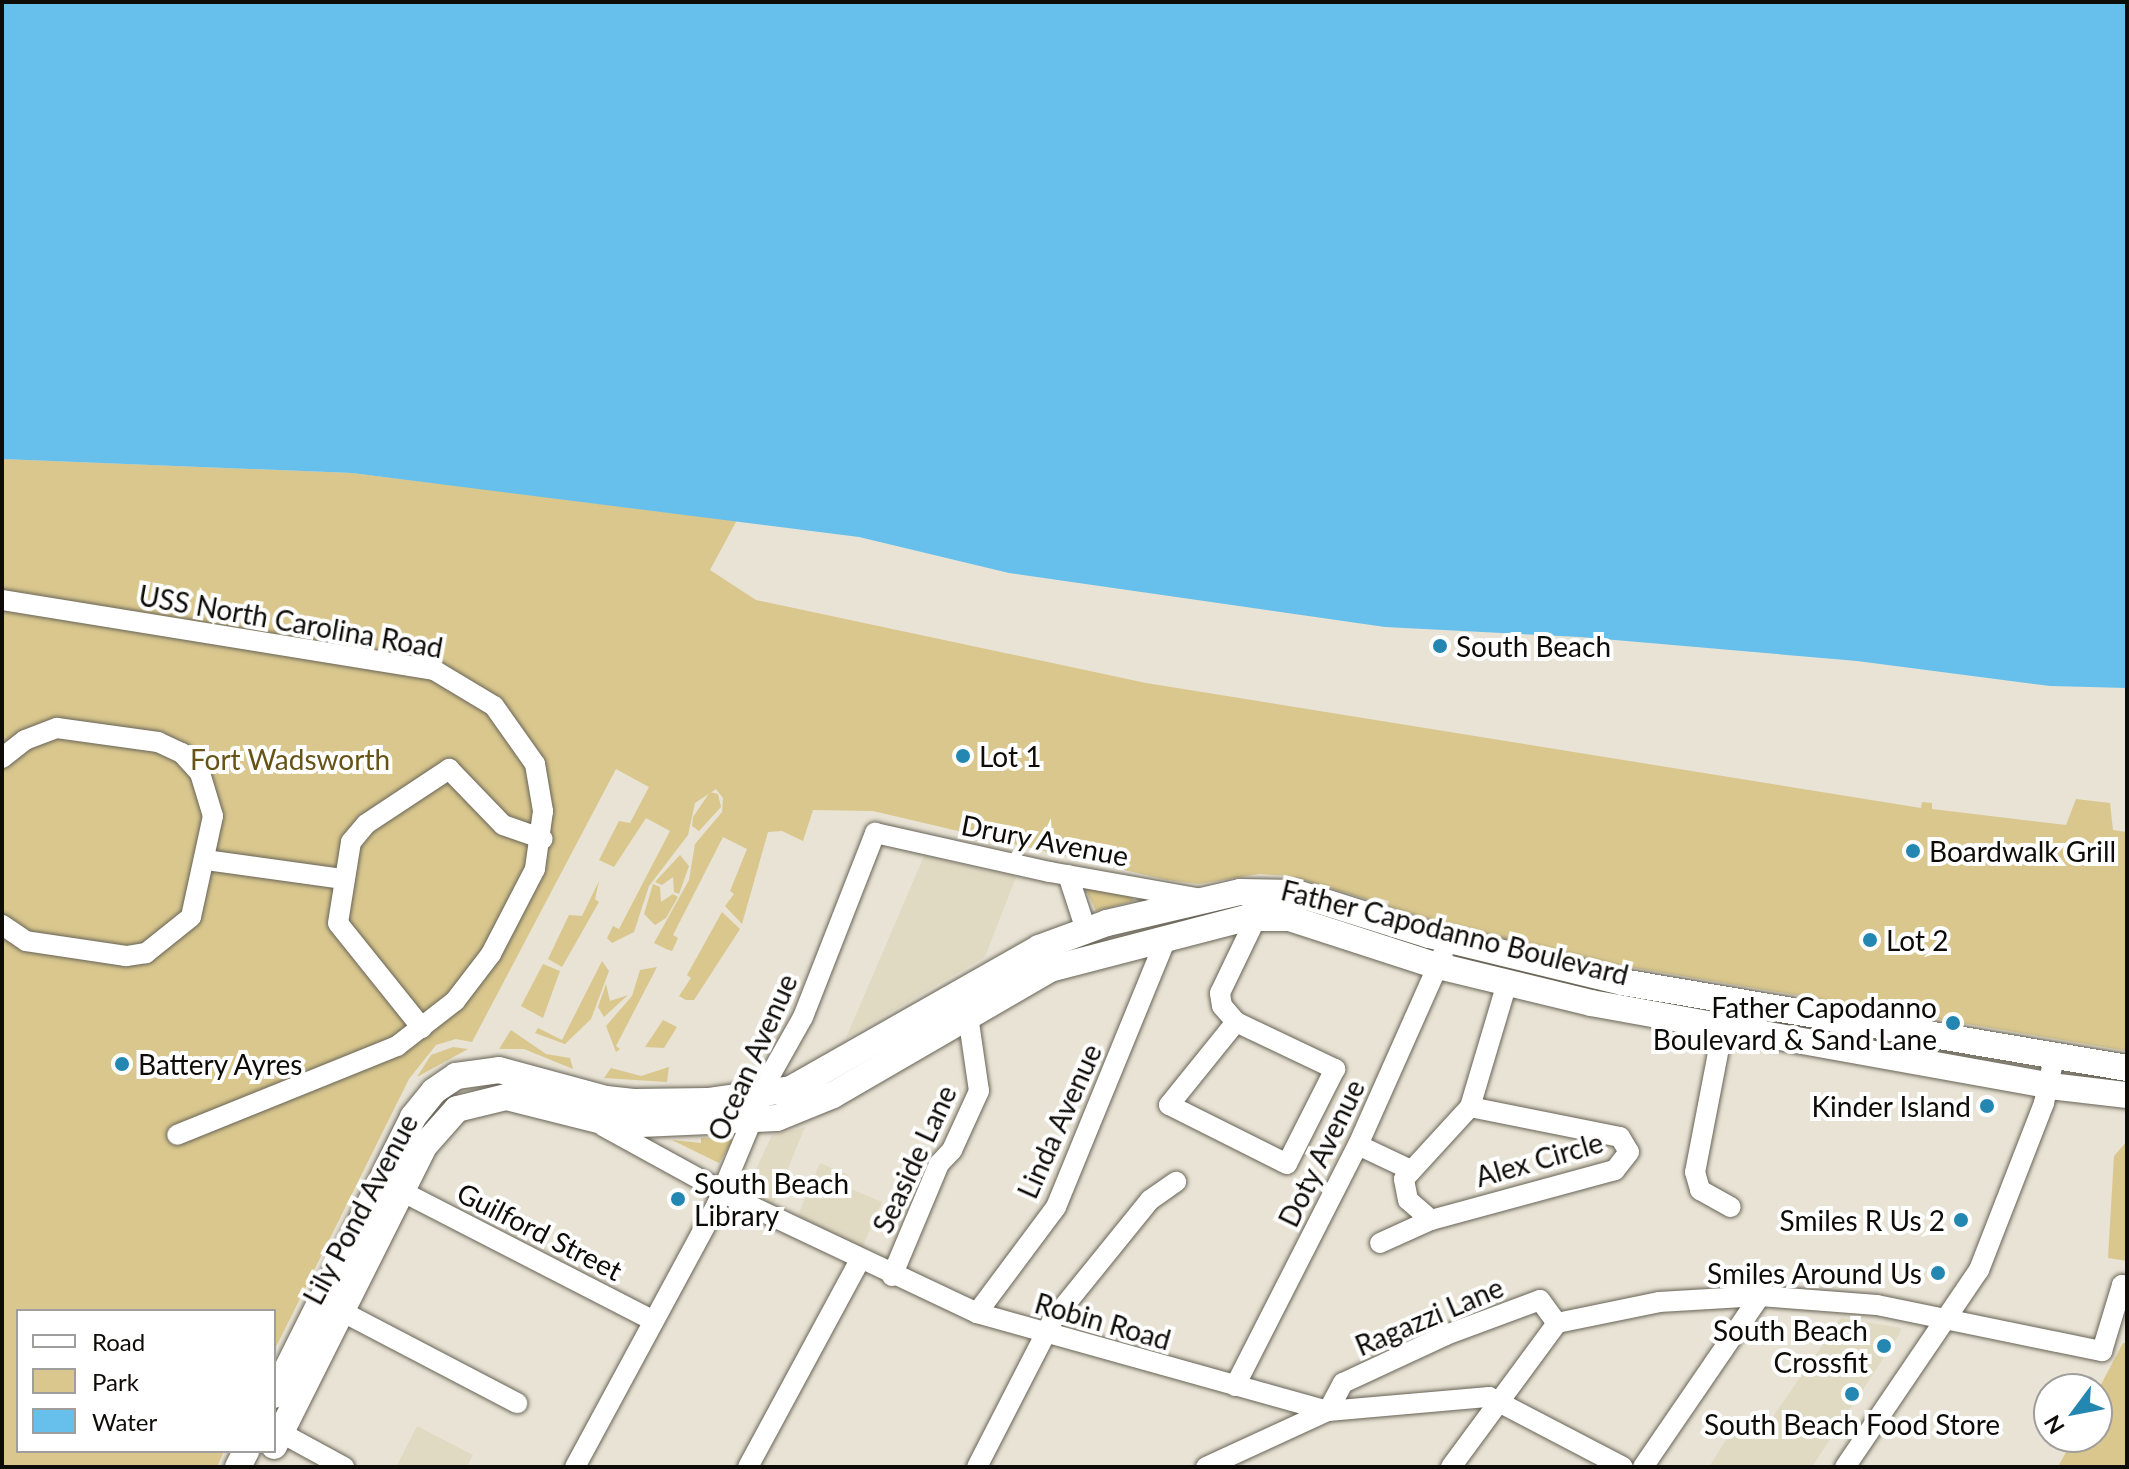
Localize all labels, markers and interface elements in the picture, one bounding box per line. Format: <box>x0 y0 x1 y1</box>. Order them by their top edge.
street label: USS North Carolina Road <box>136 578 446 664</box>
place label: South Beach <box>1456 629 1611 663</box>
marker: South Beach <box>1431 637 1449 655</box>
place label: Lot 1 <box>979 739 1041 773</box>
park label: Fort Wadsworth <box>190 742 390 776</box>
marker: Lot 1 <box>954 747 972 765</box>
street label: Drury Avenue <box>958 807 1132 873</box>
place label: Boardwalk Grill <box>1929 834 2116 868</box>
marker: Boardwalk Grill <box>1904 842 1922 860</box>
street label: Father Capodanno Boulevard <box>1278 872 1632 992</box>
place label: Lot 2 <box>1886 923 1948 957</box>
marker: Lot 2 <box>1861 931 1879 949</box>
street label: Ocean Avenue <box>700 968 804 1146</box>
place label: Father Capodanno Boulevard & Sand Lane <box>1653 990 1937 1056</box>
marker: Father Capodanno Boulevard & Sand Lane <box>1944 1014 1962 1032</box>
street label: Linda Avenue <box>1010 1038 1108 1204</box>
place label: Battery Ayres <box>138 1047 304 1081</box>
marker: Battery Ayres <box>113 1055 131 1073</box>
street label: Doty Avenue <box>1271 1073 1371 1233</box>
street label: Seaside Lane <box>865 1080 963 1238</box>
place label: Kinder Island <box>1811 1089 1971 1123</box>
marker: Kinder Island <box>1978 1097 1996 1115</box>
street label: Lily Pond Avenue <box>295 1107 425 1311</box>
street label: Alex Circle <box>1471 1125 1607 1193</box>
place label: South Beach Library <box>694 1166 849 1232</box>
street label: Guilford Street <box>452 1175 628 1287</box>
marker: South Beach Library <box>669 1190 687 1208</box>
place label: Smiles R Us 2 <box>1780 1203 1945 1237</box>
marker: Smiles R Us 2 <box>1952 1211 1970 1229</box>
place label: Smiles Around Us <box>1706 1256 1922 1290</box>
marker: Smiles Around Us <box>1929 1264 1947 1282</box>
street label: Ragazzi Lane <box>1350 1270 1508 1362</box>
street label: Robin Road <box>1031 1286 1175 1356</box>
legend <box>16 1309 276 1453</box>
place label: South Beach Crossfit <box>1713 1313 1868 1379</box>
text: Road <box>92 1327 145 1356</box>
marker: South Beach Crossfit <box>1875 1337 1893 1355</box>
text: Park <box>92 1367 139 1396</box>
north arrow <box>2033 1373 2113 1453</box>
marker: South Beach Food Store <box>1843 1385 1861 1403</box>
text: Water <box>92 1407 157 1436</box>
place label: South Beach Food Store <box>1704 1407 2000 1441</box>
text: N <box>2038 1411 2070 1439</box>

